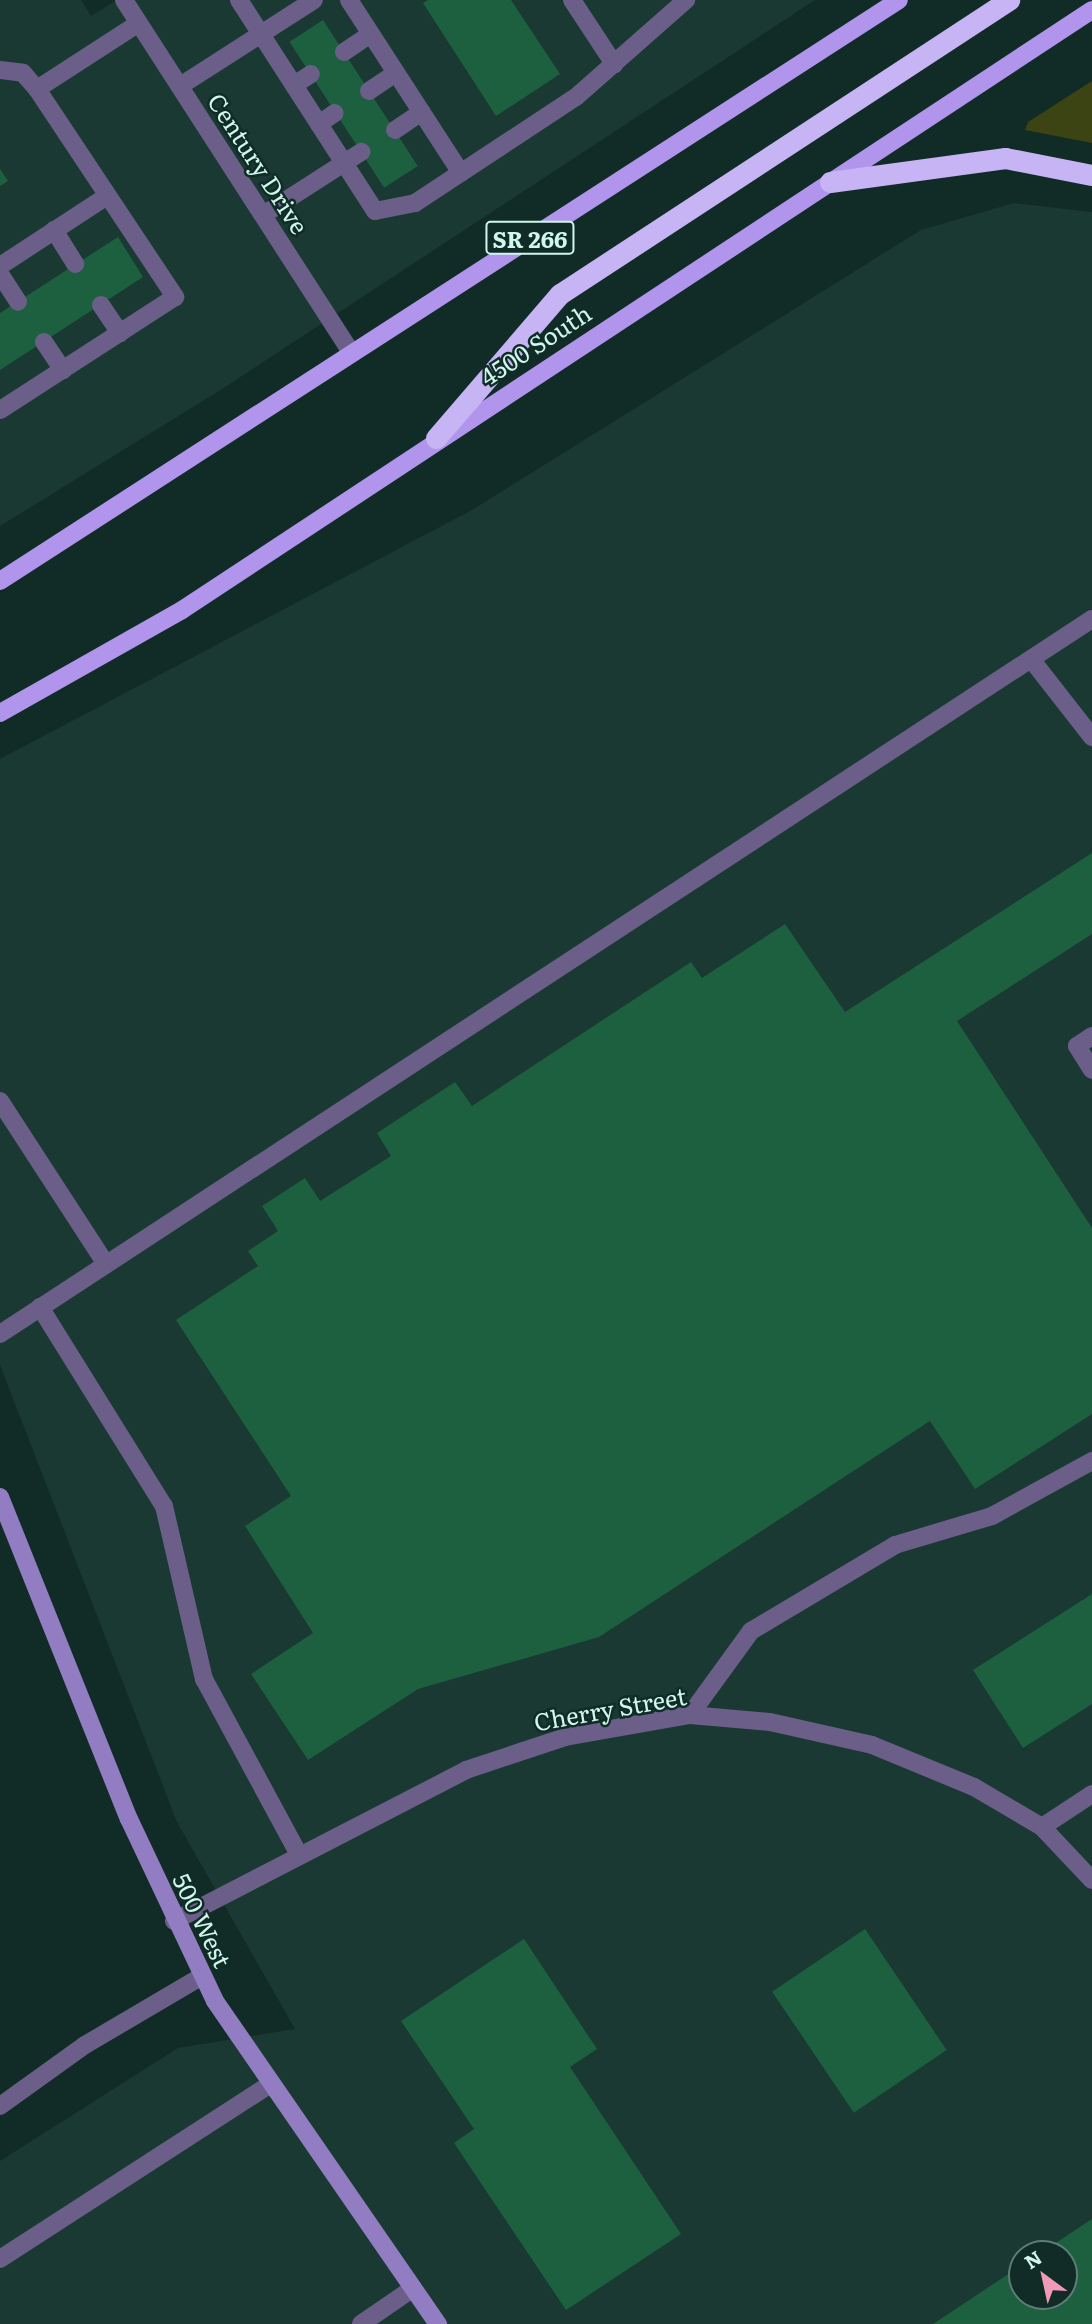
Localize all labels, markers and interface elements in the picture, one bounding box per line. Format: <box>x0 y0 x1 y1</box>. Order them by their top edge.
street label: Century Drive <box>203 87 315 239</box>
road number: SR 266 <box>484 218 576 258</box>
street label: 4500 South <box>474 298 596 390</box>
street label: Cherry Street <box>531 1680 689 1736</box>
street label: 500 West <box>168 1868 238 1972</box>
north arrow <box>1008 2240 1078 2310</box>
text: N <box>1018 2243 1047 2275</box>

